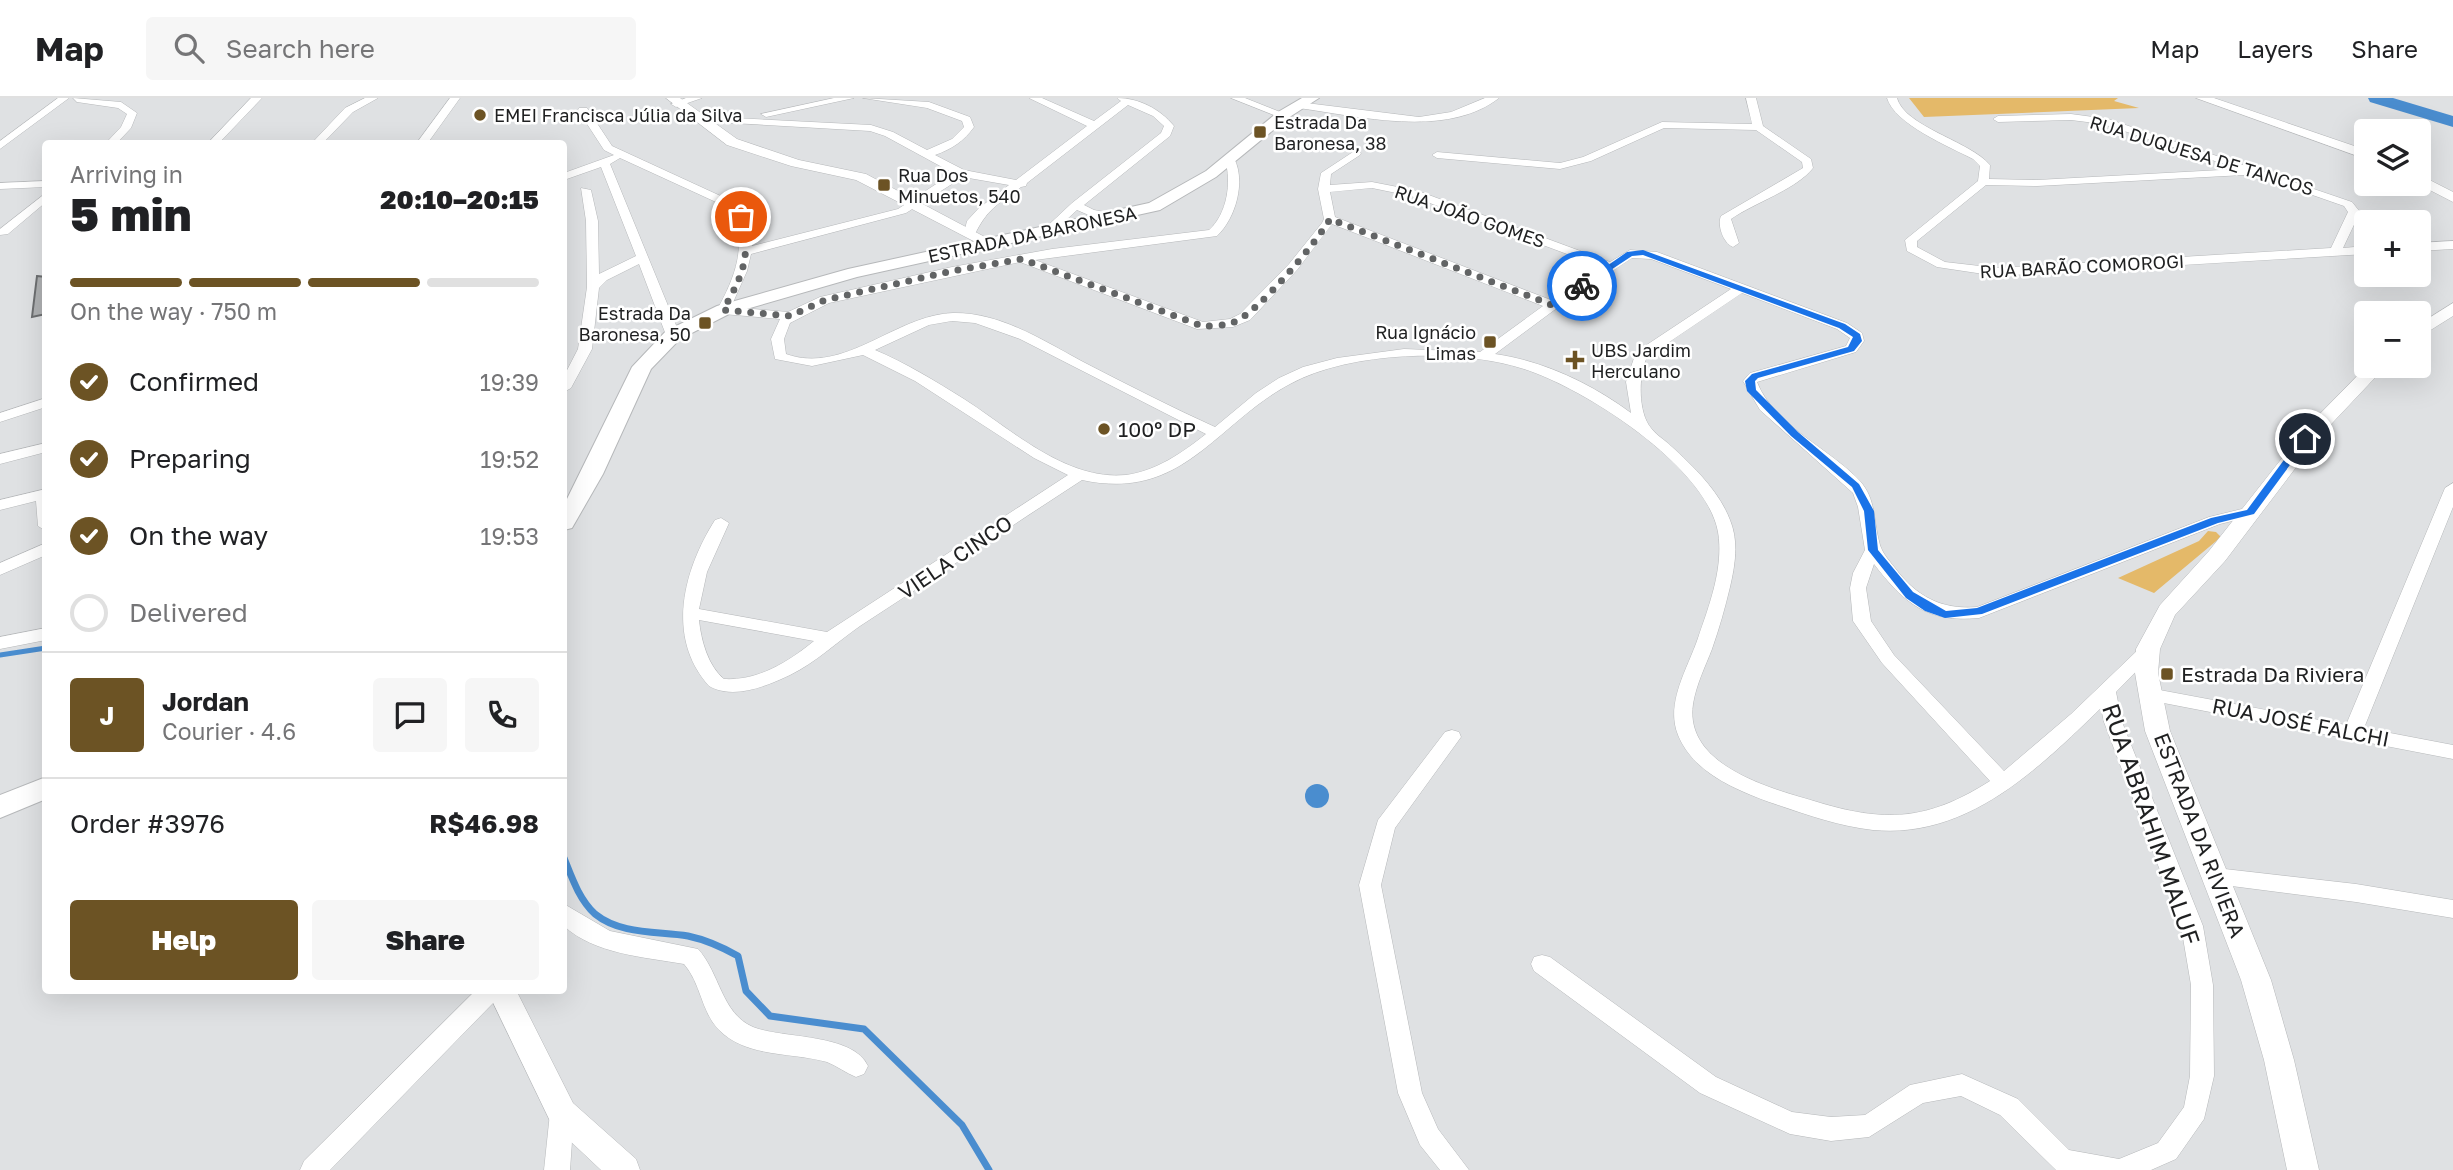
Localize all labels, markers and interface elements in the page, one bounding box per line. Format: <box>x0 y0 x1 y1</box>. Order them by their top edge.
search box <box>146 17 636 80</box>
text: Map <box>35 29 104 68</box>
icon: search <box>170 29 208 67</box>
text: Search here <box>226 33 375 64</box>
text: Map <box>2150 34 2199 63</box>
text: Layers <box>2237 34 2313 63</box>
text: Share <box>2351 34 2418 63</box>
place label: EMEI Francisca Júlia da Silva <box>494 104 742 126</box>
marker: EMEI Francisca Júlia da Silva <box>472 107 488 123</box>
street label: RUA DUQUESA DE TANCOS <box>2087 110 2317 200</box>
place label: Estrada Da Baronesa, 38 <box>1274 111 1387 154</box>
map controls <box>2354 119 2431 378</box>
button: layers <box>2354 119 2431 196</box>
marker: Estrada Da Baronesa, 38 <box>1252 124 1268 140</box>
text: Arriving in <box>70 160 183 188</box>
place label: Rua Dos Minuetos, 540 <box>898 164 1021 207</box>
marker: Rua Dos Minuetos, 540 <box>876 177 892 193</box>
street label: RUA JOÃO GOMES <box>1392 180 1548 252</box>
text: 20:10–20:15 <box>380 184 539 215</box>
text: 5 min <box>70 186 192 241</box>
pin <box>711 187 771 247</box>
icon: bag <box>722 198 760 236</box>
street label: ESTRADA DA BARONESA <box>926 201 1138 267</box>
button: + <box>2354 210 2431 287</box>
street label: RUA BARÃO COMOROGI <box>1979 250 2185 282</box>
courier <box>1547 251 1617 321</box>
icon: bike <box>1563 267 1601 305</box>
text: On the way · 750 m <box>70 297 277 325</box>
button: − <box>2354 301 2431 378</box>
place label: Estrada Da Baronesa, 50 <box>578 302 691 345</box>
marker: Estrada Da Baronesa, 50 <box>697 315 713 331</box>
place label: Rua Ignácio Limas <box>1375 321 1476 364</box>
marker: Rua Ignácio Limas <box>1482 334 1498 350</box>
place label: UBS Jardim Herculano <box>1591 339 1691 382</box>
marker: UBS Jardim Herculano <box>1565 350 1585 370</box>
icon: check <box>70 363 108 401</box>
text: Confirmed <box>129 366 259 397</box>
text: 19:39 <box>480 368 539 396</box>
pin <box>2275 409 2335 469</box>
place label: 100º DP <box>1118 416 1196 442</box>
icon: home <box>2286 420 2324 458</box>
marker: 100º DP <box>1096 421 1112 437</box>
icon: check <box>70 440 108 478</box>
text: Preparing <box>129 443 251 474</box>
text: 19:52 <box>480 445 539 473</box>
street label: VIELA CINCO <box>893 509 1017 605</box>
icon: check <box>70 517 108 555</box>
text: On the way <box>129 520 268 551</box>
text: 19:53 <box>480 522 539 550</box>
text: Delivered <box>129 597 248 628</box>
place label: Estrada Da Riviera <box>2181 661 2364 687</box>
marker: Estrada Da Riviera <box>2159 666 2175 682</box>
button: chat <box>373 678 447 752</box>
button: phone <box>465 678 539 752</box>
text: Jordan <box>162 686 249 717</box>
street label: RUA JOSÉ FALCHI <box>2210 692 2392 752</box>
street label: RUA ABRAHIM MALUF <box>2097 699 2207 949</box>
text: J <box>100 700 114 731</box>
text: Courier · 4.6 <box>162 717 296 745</box>
street label: ESTRADA DA RIVIERA <box>2149 729 2251 941</box>
text: Order #3976 <box>70 808 225 839</box>
text: R$46.98 <box>429 808 539 839</box>
button: Help <box>70 900 298 980</box>
button: Share <box>312 900 539 980</box>

